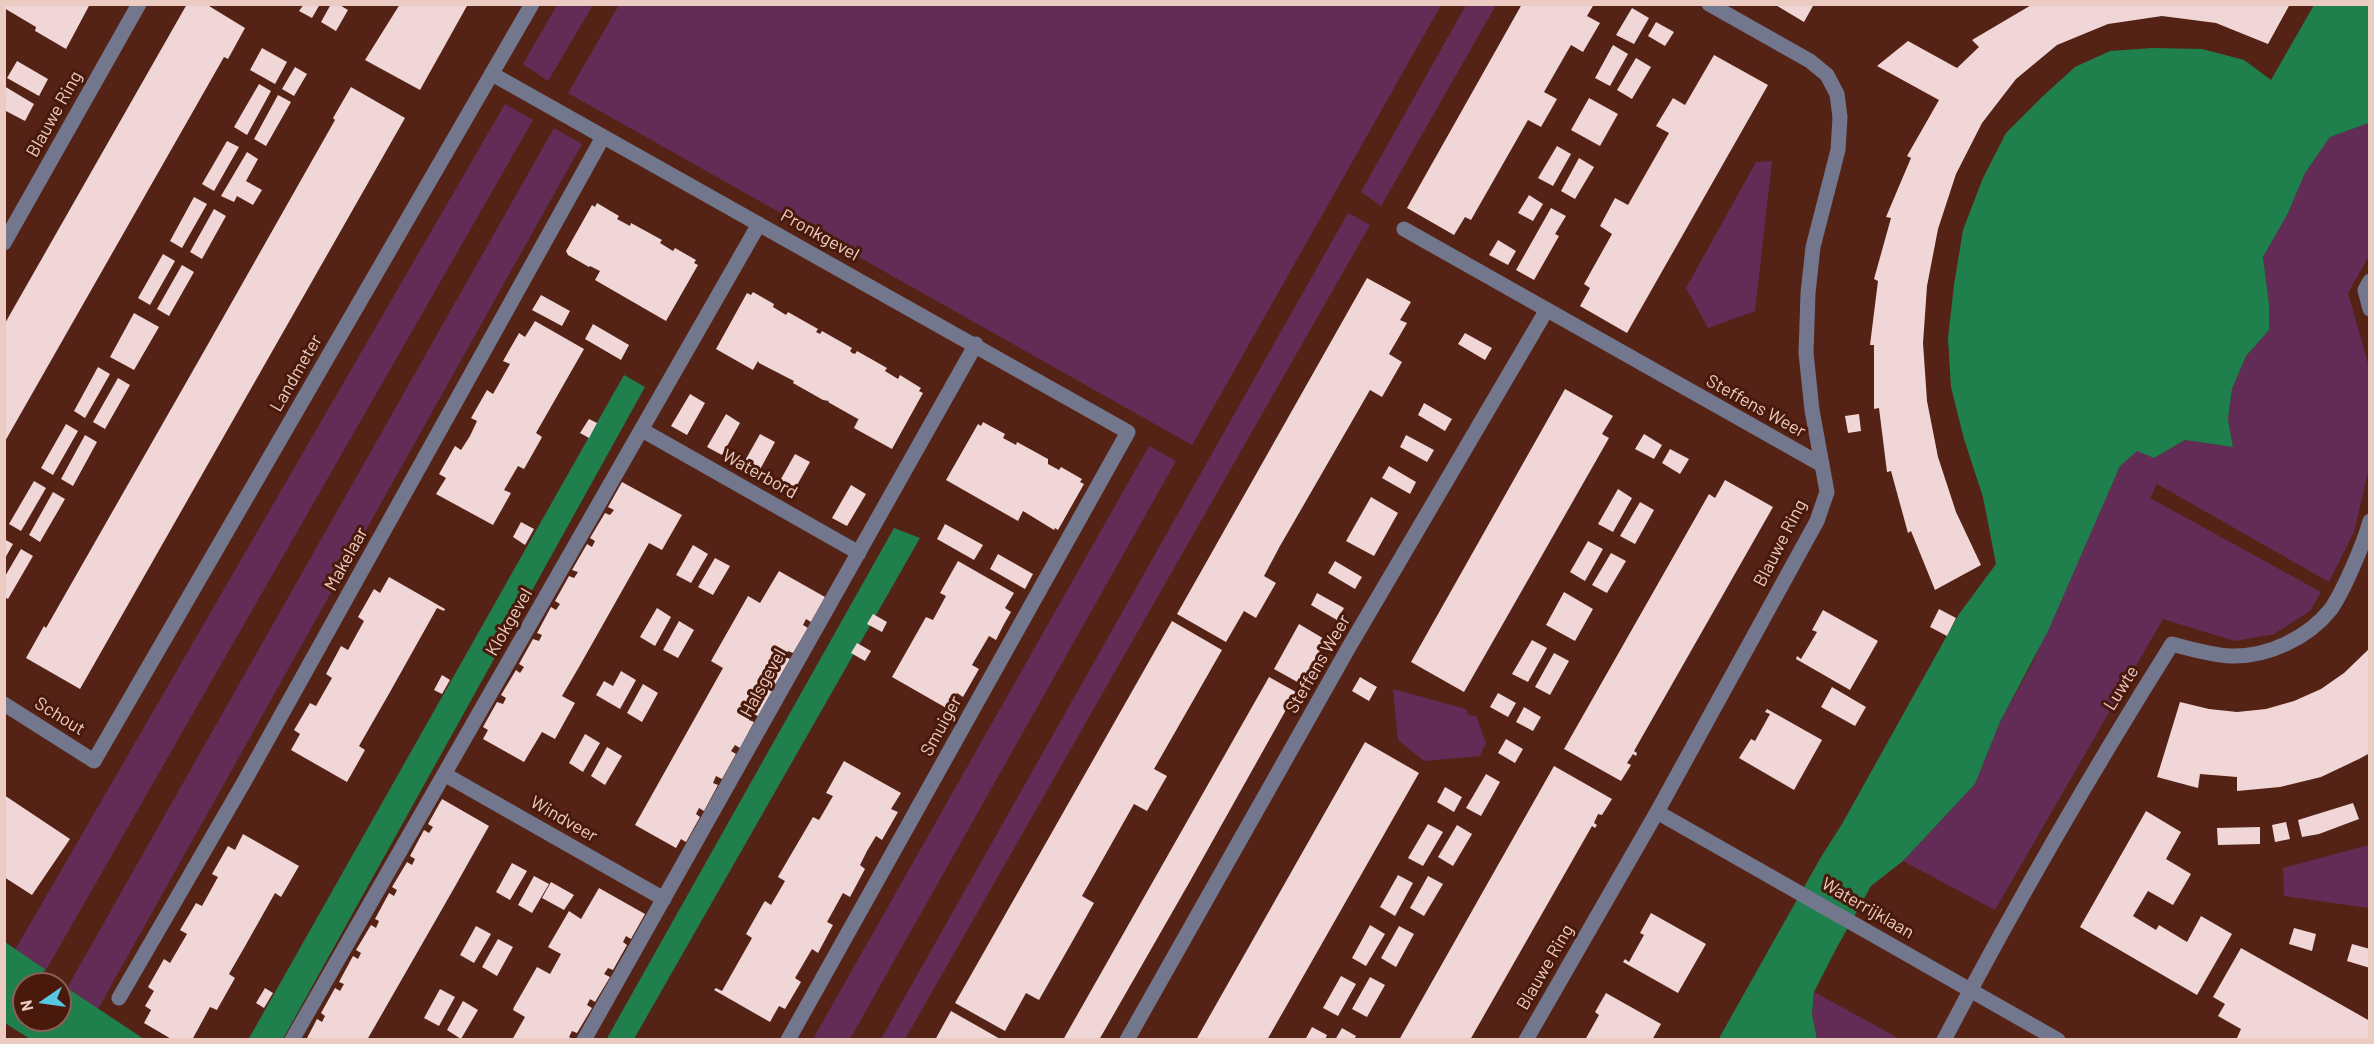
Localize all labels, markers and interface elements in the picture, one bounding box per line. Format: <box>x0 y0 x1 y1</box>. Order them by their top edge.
street label: Blauwe Ring <box>22 67 86 161</box>
street label: Pronkgevel <box>777 205 863 265</box>
street label: Landmeter <box>265 331 327 415</box>
street label: Steffens Weer <box>1702 370 1810 442</box>
street label: Waterbord <box>719 445 801 503</box>
street label: Blauwe Ring <box>1749 496 1811 590</box>
street label: Makelaar <box>320 523 372 595</box>
street label: Klokgevel <box>481 584 537 660</box>
street label: Steffens Weer <box>1281 611 1355 717</box>
street label: Halsgevel <box>735 645 791 721</box>
street label: Luwte <box>2099 662 2143 714</box>
street label: Schout <box>31 692 89 740</box>
street label: Smuiger <box>916 692 966 760</box>
street label: Windveer <box>527 791 601 847</box>
street label: Waterrijklaan <box>1818 873 1918 943</box>
street label: Blauwe Ring <box>1512 920 1578 1014</box>
north arrow <box>12 972 72 1032</box>
text: N <box>15 998 36 1013</box>

